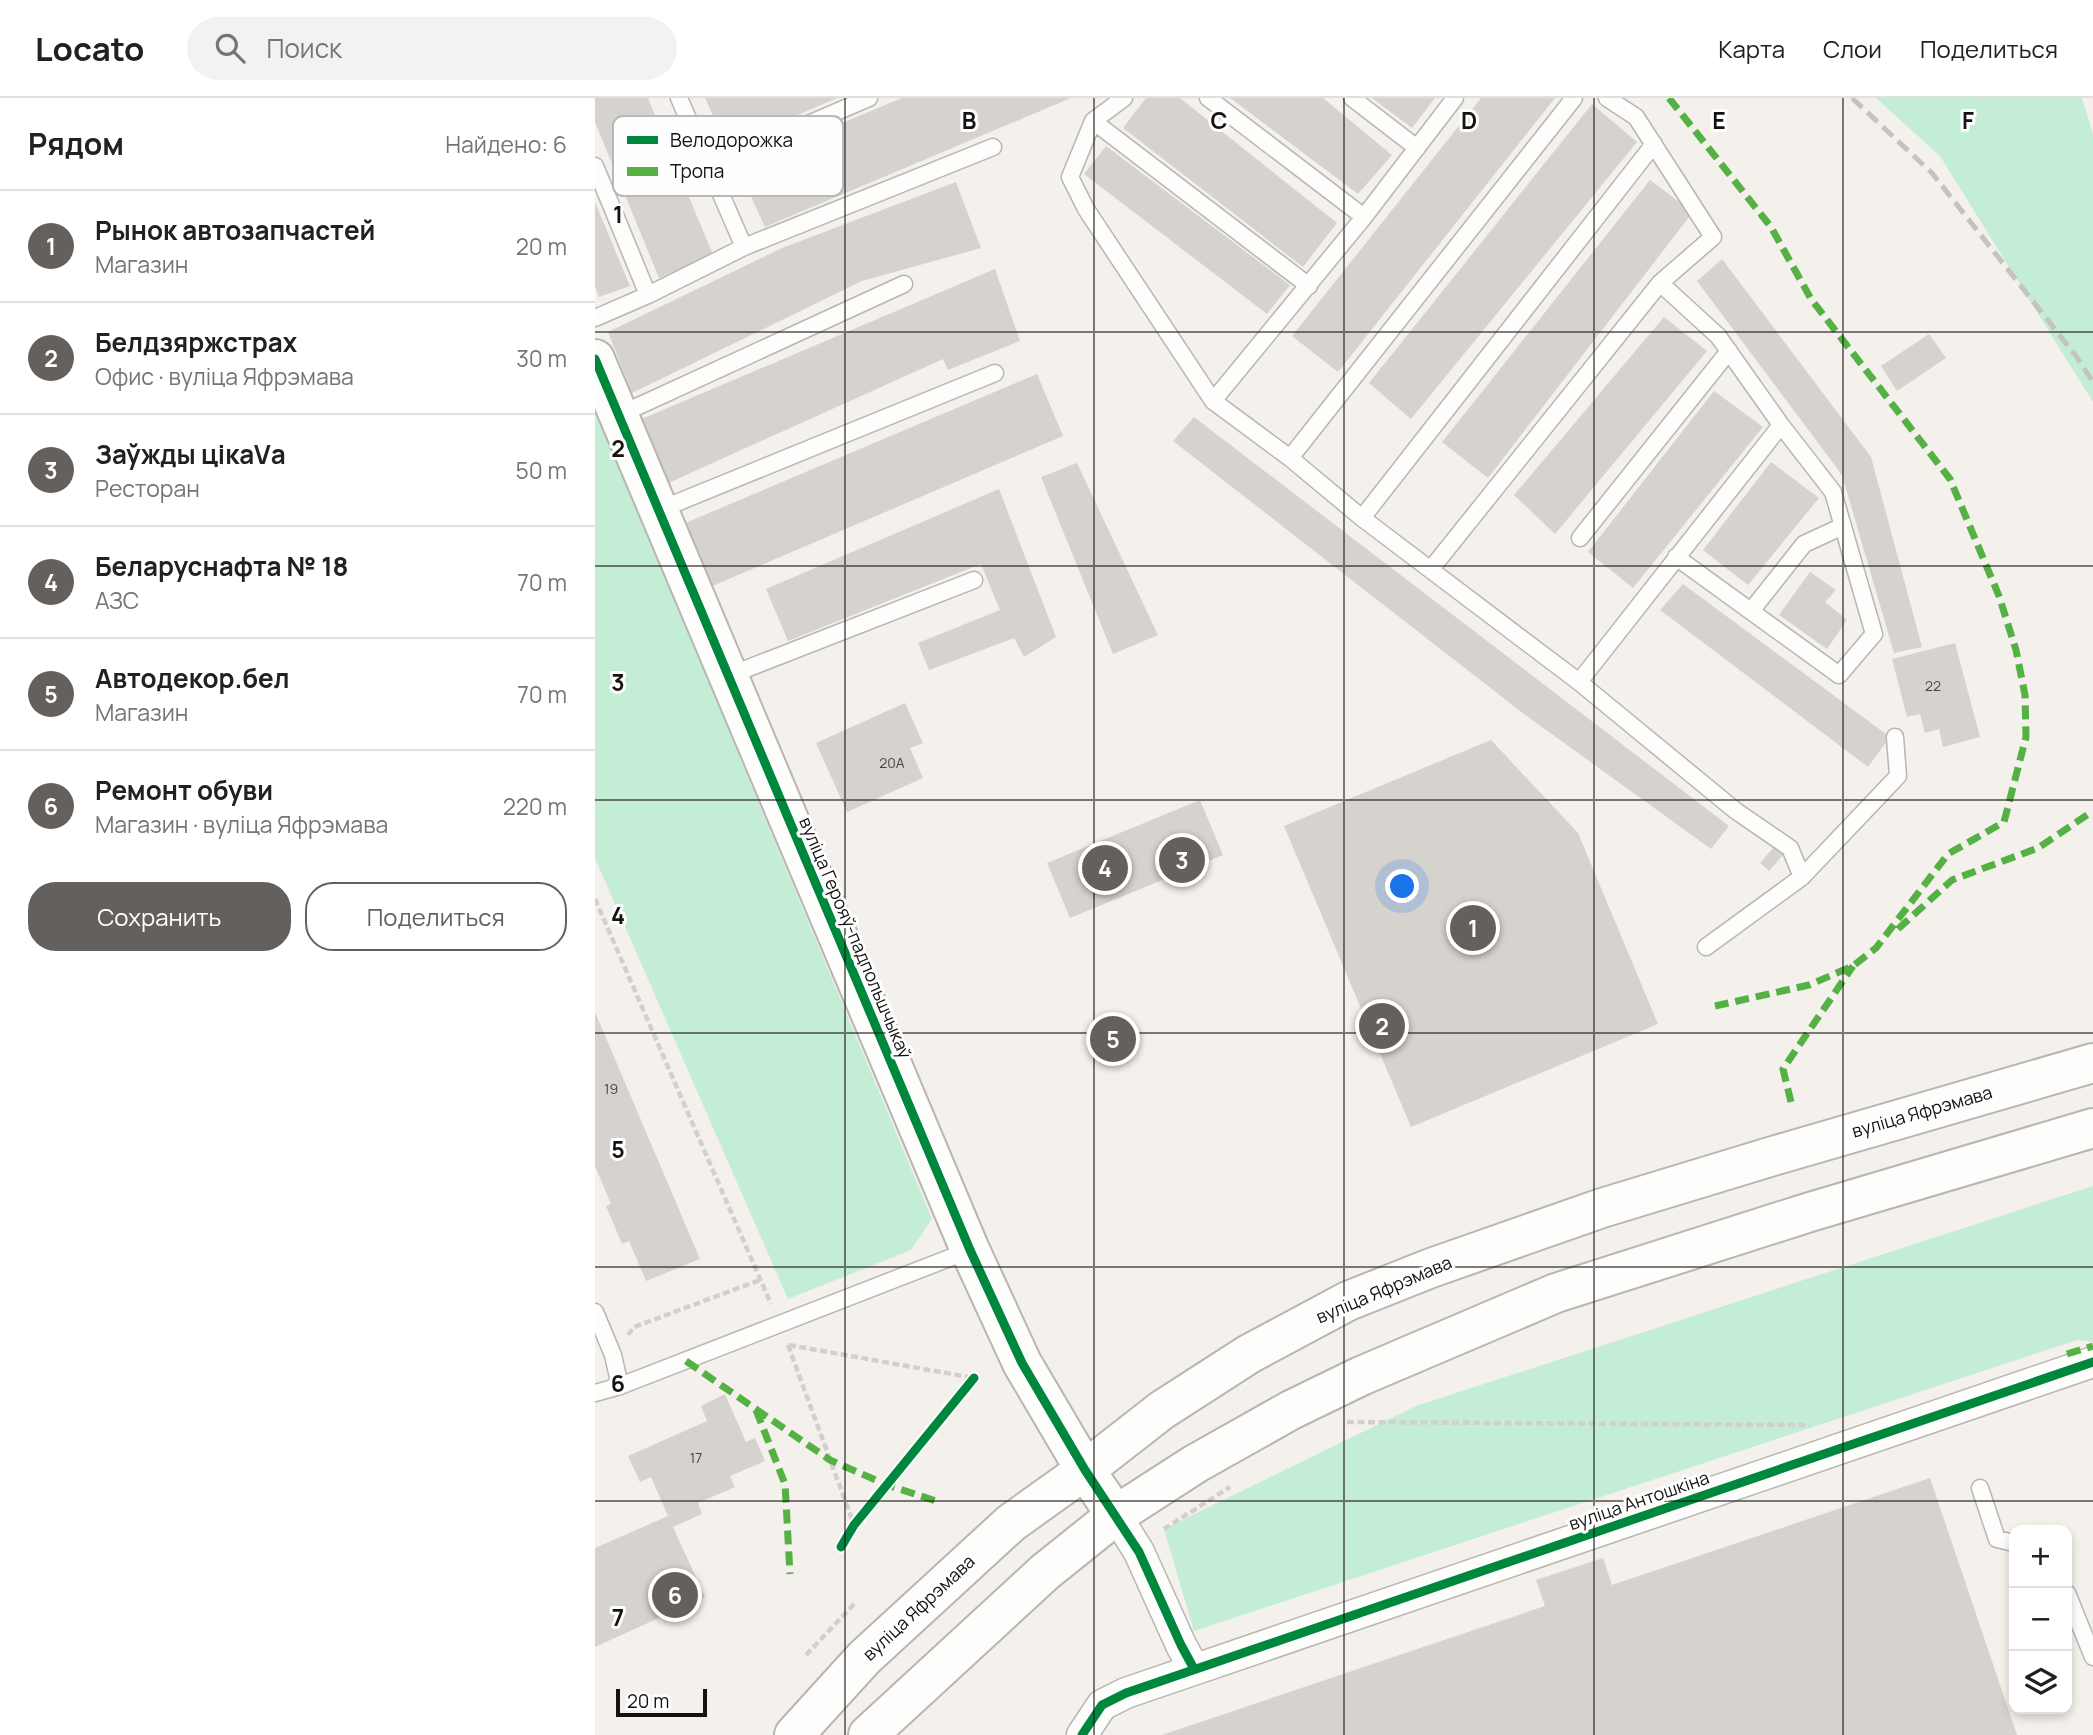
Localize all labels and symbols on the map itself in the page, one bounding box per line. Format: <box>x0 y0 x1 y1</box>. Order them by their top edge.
text: B <box>962 104 976 136</box>
text: C <box>1211 104 1228 136</box>
text: D <box>1461 104 1477 136</box>
text: E <box>1712 104 1726 136</box>
text: F <box>1962 104 1974 136</box>
legend <box>613 116 843 196</box>
text: Велодорожка <box>670 127 793 153</box>
text: Тропа <box>670 158 724 184</box>
text: 1 <box>613 198 623 230</box>
text: 2 <box>611 432 625 464</box>
text: 3 <box>611 666 625 698</box>
house number: 22 <box>1925 676 1941 695</box>
house number: 20А <box>879 753 905 772</box>
street label: вуліца Герояў-падпольшчыкаў <box>794 813 918 1063</box>
pin: 3 <box>1159 834 1205 886</box>
pin: 4 <box>1082 842 1128 894</box>
your location <box>1385 869 1419 903</box>
text: 4 <box>611 899 625 931</box>
pin: 1 <box>1450 902 1496 954</box>
pin: 2 <box>1359 1000 1405 1052</box>
pin: 5 <box>1090 1013 1136 1065</box>
house number: 19 <box>604 1079 618 1098</box>
street label: вуліца Яфрэмава <box>1849 1080 1995 1143</box>
text: 5 <box>611 1133 625 1165</box>
street label: вуліца Яфрэмава <box>1312 1250 1455 1328</box>
text: 6 <box>611 1367 625 1399</box>
house number: 17 <box>690 1448 702 1467</box>
street label: вуліца Антошкіна <box>1565 1465 1712 1535</box>
street label: вуліца Яфрэмава <box>857 1549 980 1666</box>
pin: 6 <box>652 1569 698 1621</box>
text: 7 <box>612 1601 624 1633</box>
scale bar <box>616 1686 707 1718</box>

